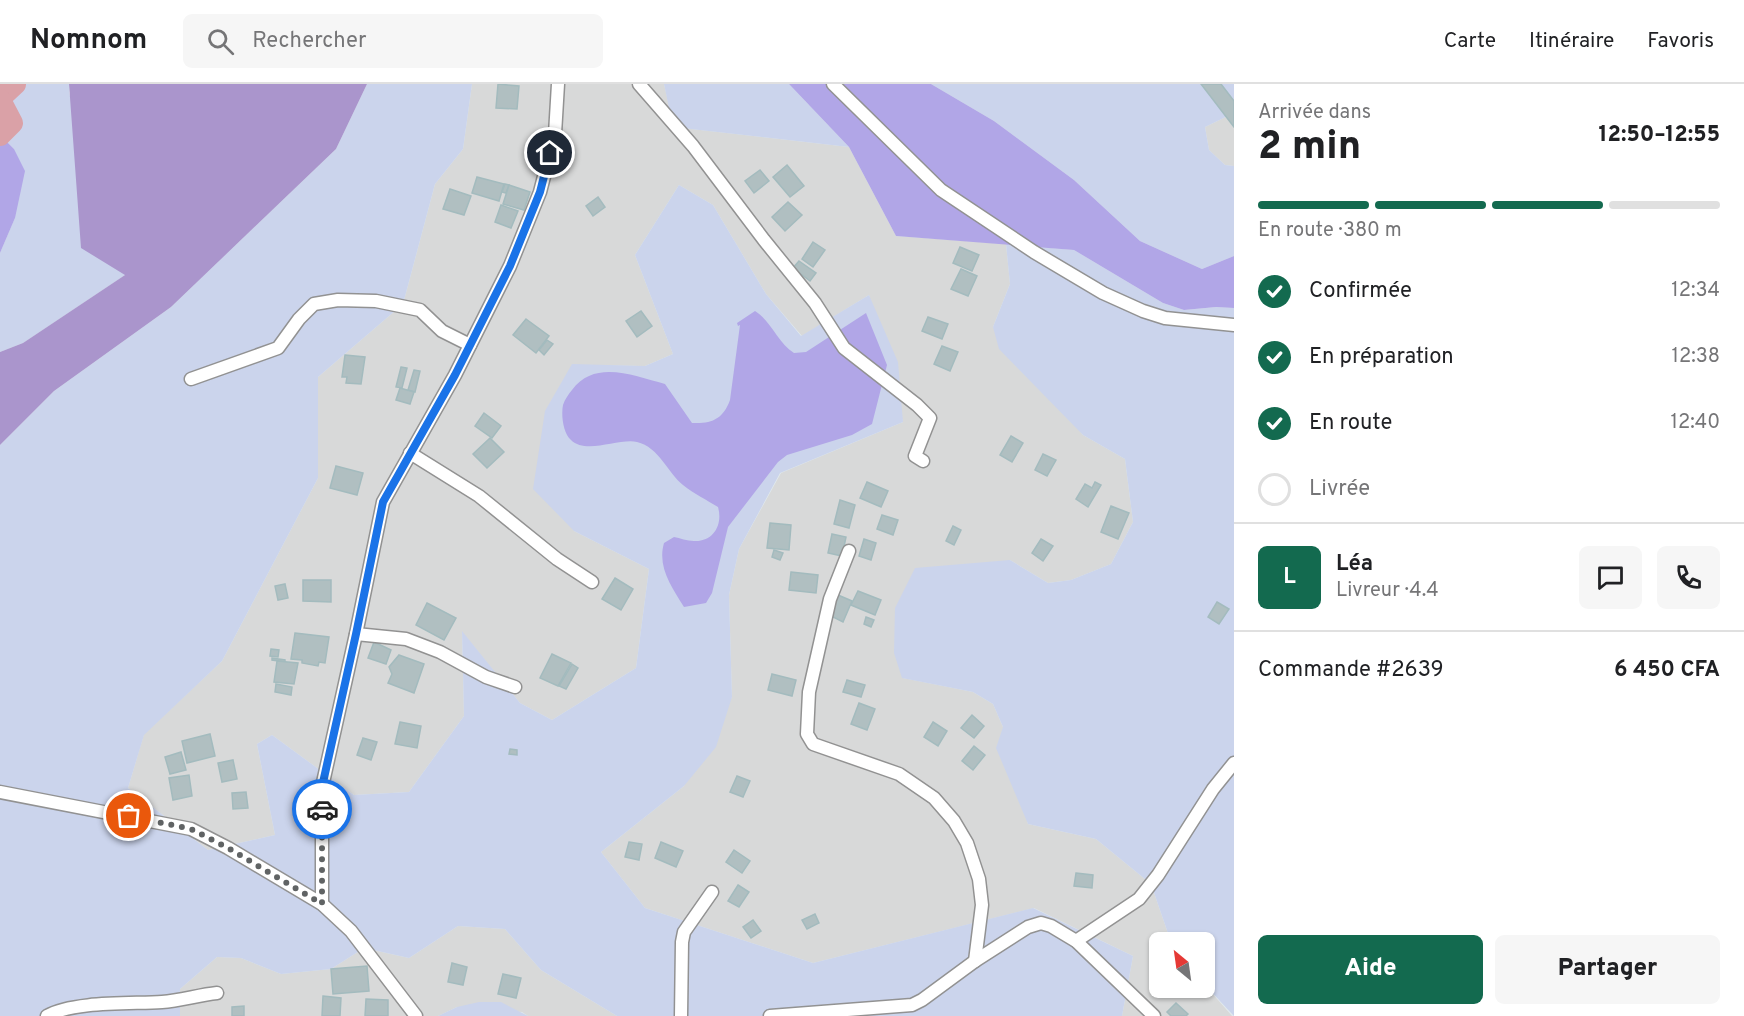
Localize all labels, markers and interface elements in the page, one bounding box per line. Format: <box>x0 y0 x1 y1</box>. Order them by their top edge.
search box <box>183 14 603 68</box>
text: Nomnom <box>30 23 147 59</box>
icon: search <box>204 25 237 58</box>
text: Rechercher <box>252 28 367 55</box>
text: Carte <box>1444 28 1496 55</box>
text: Itinéraire <box>1529 28 1614 55</box>
text: Favoris <box>1647 28 1714 55</box>
text: Arrivée dans <box>1258 100 1371 126</box>
text: 12:50–12:55 <box>1599 122 1720 149</box>
text: 2 min <box>1258 124 1361 173</box>
pin <box>524 127 575 178</box>
icon: home <box>533 136 566 169</box>
text: En route · 380 m <box>1258 218 1402 244</box>
icon: check <box>1258 275 1291 308</box>
text: Confirmée <box>1309 278 1412 305</box>
text: 12:34 <box>1671 278 1720 304</box>
icon: check <box>1258 341 1291 374</box>
text: En préparation <box>1309 344 1454 371</box>
text: 12:38 <box>1672 344 1720 370</box>
icon: check <box>1258 407 1291 440</box>
text: En route <box>1309 410 1392 437</box>
text: 12:40 <box>1671 410 1720 436</box>
text: Livrée <box>1309 476 1370 503</box>
button: chat <box>1579 546 1642 609</box>
button: phone <box>1657 546 1720 609</box>
text: Léa <box>1336 551 1373 578</box>
text: L <box>1283 564 1296 591</box>
text: Livreur · 4.4 <box>1336 578 1439 604</box>
text: Commande #2639 <box>1258 657 1444 684</box>
text: 6 450 CFA <box>1614 657 1720 684</box>
courier <box>292 779 352 839</box>
pin <box>103 790 154 841</box>
icon: car <box>306 793 339 826</box>
icon: bag <box>112 799 145 832</box>
north arrow <box>1149 932 1215 998</box>
map controls <box>1149 932 1215 998</box>
button: Aide <box>1258 935 1483 1004</box>
button: Partager <box>1495 935 1720 1004</box>

